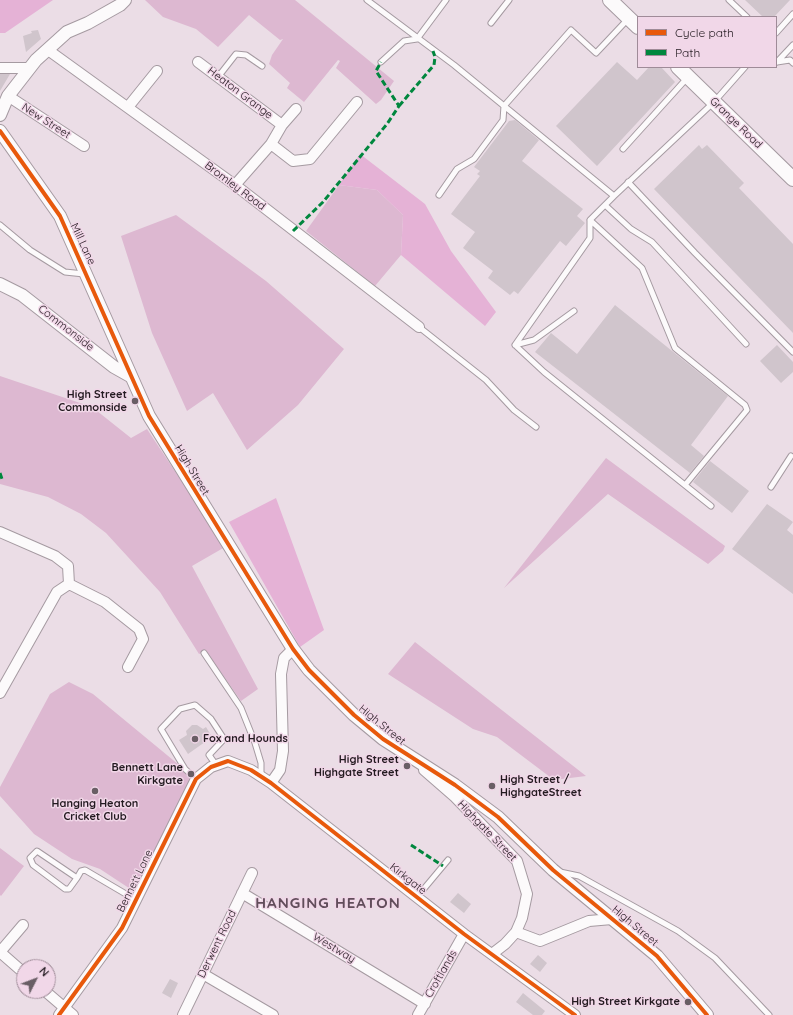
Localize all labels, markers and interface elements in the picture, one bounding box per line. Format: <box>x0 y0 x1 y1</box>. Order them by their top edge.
legend <box>637 16 777 68</box>
text: Cycle path <box>675 25 734 40</box>
text: Path <box>675 45 700 60</box>
street label: Heaton Grange <box>205 64 275 122</box>
street label: Grange Road <box>707 95 765 151</box>
street label: New Street <box>19 100 73 142</box>
street label: Bromley Road <box>202 159 268 213</box>
street label: Mill Lane <box>68 221 98 267</box>
street label: Commonside <box>35 302 97 354</box>
place label: High Street Commonside <box>58 388 127 414</box>
marker: High Street Commonside <box>130 396 140 406</box>
street label: High Street <box>172 442 212 498</box>
street label: High Street <box>356 702 408 748</box>
place label: Fox and Hounds <box>203 732 288 746</box>
marker: Fox and Hounds <box>190 734 200 744</box>
place label: High Street Highgate Street <box>314 753 399 779</box>
place label: Bennett Lane Kirkgate <box>112 761 183 787</box>
marker: High Street Highgate Street <box>402 761 412 771</box>
marker: Bennett Lane Kirkgate <box>186 769 196 779</box>
place label: High Street / HighgateStreet <box>500 773 582 799</box>
marker: High Street / HighgateStreet <box>487 781 497 791</box>
marker: Hanging Heaton Cricket Club <box>90 786 100 796</box>
place label: Hanging Heaton Cricket Club <box>52 797 138 823</box>
street label: Highgate Street <box>455 798 519 864</box>
street label: Bennett Lane <box>114 848 156 914</box>
street label: Kirkgate <box>387 860 429 898</box>
district label: HANGING HEATON <box>255 894 401 912</box>
street label: High Street <box>609 903 661 949</box>
street label: Derwent Road <box>195 908 239 980</box>
street label: Westway <box>310 930 358 966</box>
street label: Croftlands <box>422 948 460 1000</box>
north arrow <box>16 959 56 999</box>
text: N <box>36 964 52 979</box>
place label: High Street Kirkgate <box>571 995 680 1009</box>
marker: High Street Kirkgate <box>683 997 693 1007</box>

